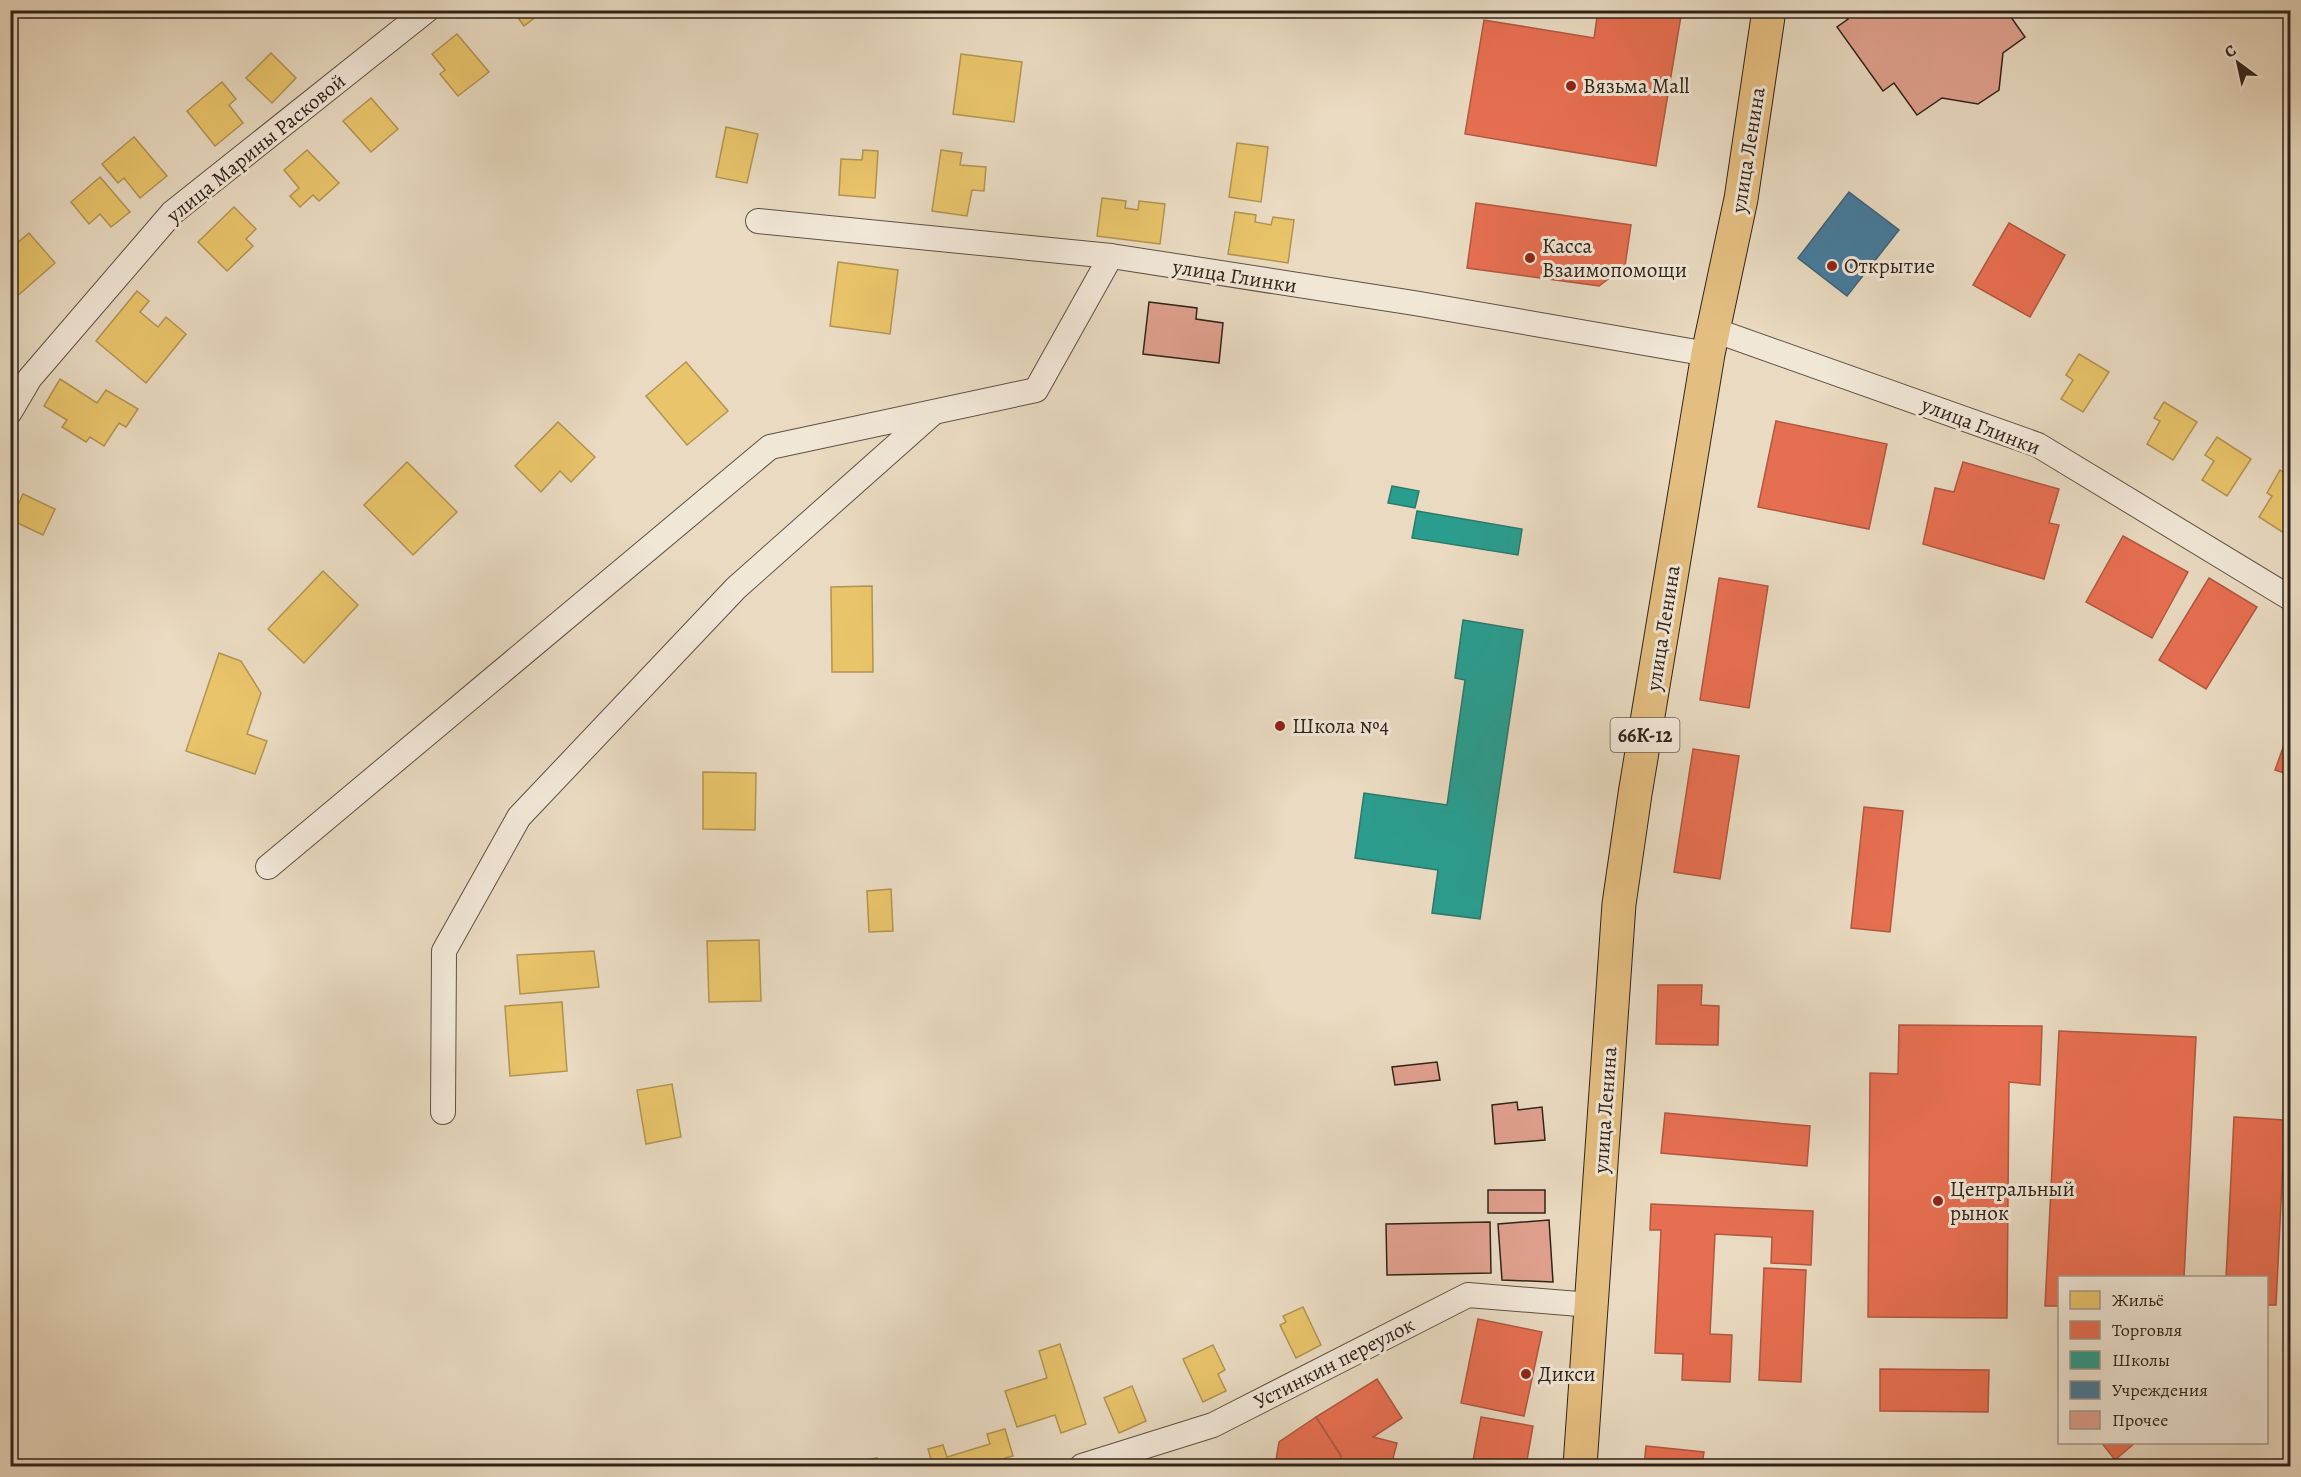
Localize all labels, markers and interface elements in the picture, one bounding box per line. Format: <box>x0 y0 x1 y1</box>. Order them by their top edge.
north arrow <box>2208 33 2268 93</box>
text: С <box>2220 39 2241 63</box>
street label: улица Марины Расковой <box>160 67 351 230</box>
place label: Вязьма Mall <box>1583 72 1689 100</box>
marker: Вязьма Mall <box>1564 79 1578 93</box>
street label: улица Ленина <box>1724 85 1772 216</box>
place label: Касса Взаимопомощи <box>1542 232 1687 284</box>
marker: Касса Взаимопомощи <box>1523 251 1537 265</box>
street label: улица Глинки <box>1170 252 1299 300</box>
place label: Открытие <box>1844 252 1935 280</box>
marker: Открытие <box>1825 259 1839 273</box>
street label: улица Глинки <box>1917 390 2044 462</box>
street label: улица Ленина <box>1639 563 1687 694</box>
place label: Школа №4 <box>1292 712 1389 740</box>
road number: 66К-12 <box>1610 718 1680 752</box>
marker: Школа №4 <box>1273 719 1287 733</box>
street label: улица Ленина <box>1587 1045 1623 1175</box>
place label: Центральный рынок <box>1950 1175 2075 1227</box>
marker: Центральный рынок <box>1931 1194 1945 1208</box>
legend <box>2058 1276 2268 1444</box>
text: Жильё <box>2112 1288 2164 1312</box>
street label: Устинкин переулок <box>1249 1310 1419 1416</box>
text: Торговля <box>2112 1318 2182 1342</box>
text: Школы <box>2112 1348 2170 1372</box>
place label: Дикси <box>1538 1360 1596 1388</box>
marker: Дикси <box>1519 1367 1533 1381</box>
text: Учреждения <box>2112 1378 2208 1402</box>
text: Прочее <box>2112 1408 2168 1432</box>

